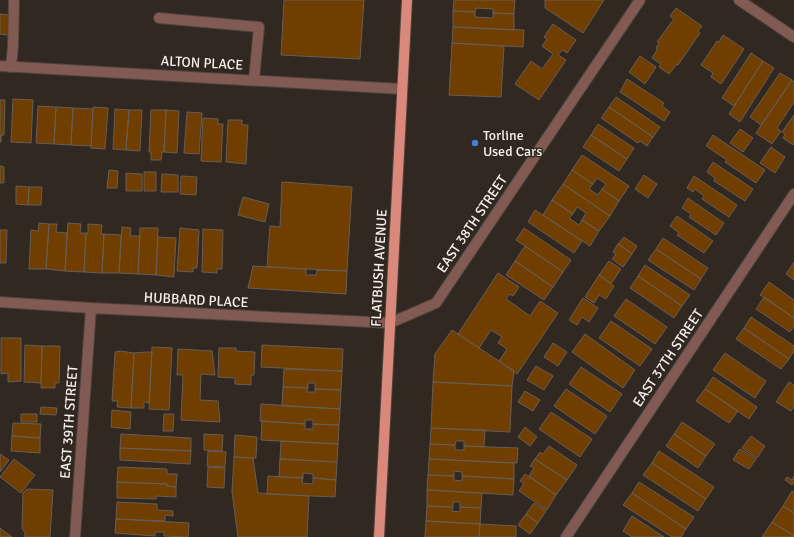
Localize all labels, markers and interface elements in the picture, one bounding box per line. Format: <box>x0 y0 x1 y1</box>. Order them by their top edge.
street label: ALTON PLACE <box>160 52 244 74</box>
place label: Torline Used Cars <box>483 127 542 160</box>
marker: Torline Used Cars <box>470 138 480 148</box>
street label: EAST 38TH STREET <box>433 172 511 276</box>
street label: FLATBUSH AVENUE <box>367 209 391 327</box>
street label: HUBBARD PLACE <box>143 289 249 311</box>
street label: EAST 37TH STREET <box>629 306 707 410</box>
street label: EAST 39TH STREET <box>57 365 81 479</box>

